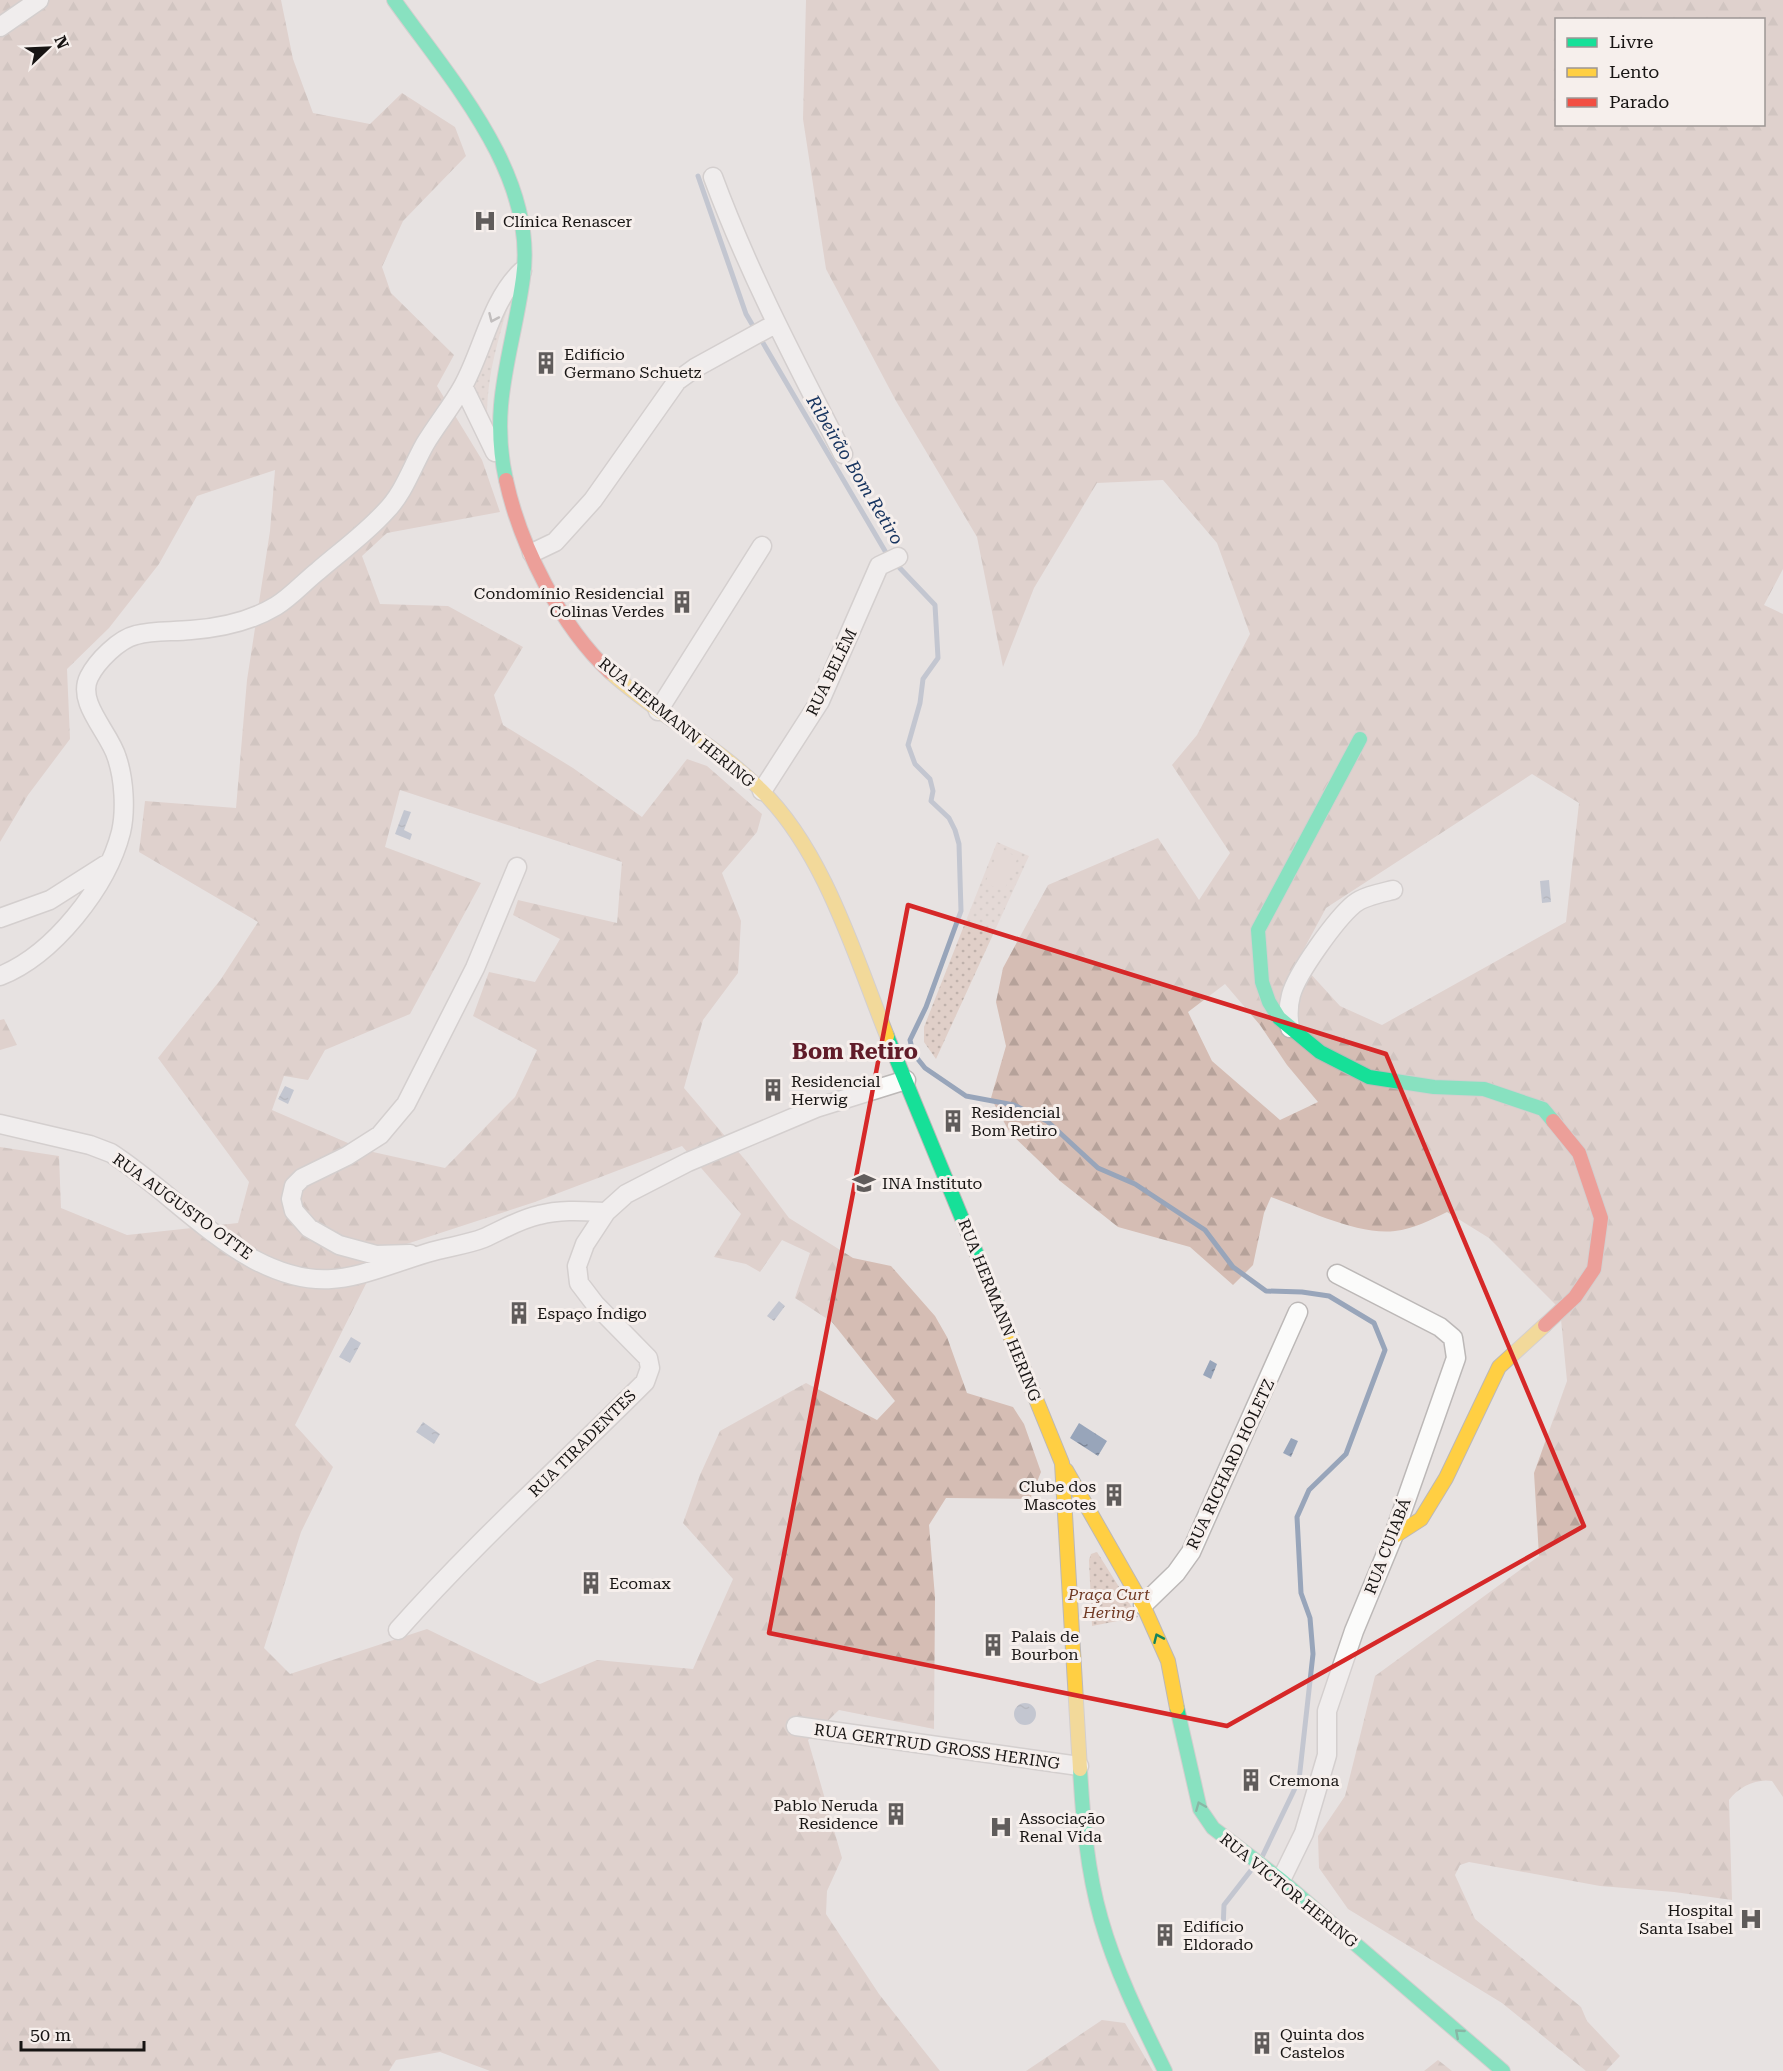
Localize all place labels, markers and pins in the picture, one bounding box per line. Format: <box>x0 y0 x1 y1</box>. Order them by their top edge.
hospital icon: Clínica Renascer <box>472 208 498 234</box>
place label: Clínica Renascer <box>503 212 633 231</box>
place label: Edifício Germano Schuetz <box>564 345 702 382</box>
building icon: Edifício Germano Schuetz <box>533 350 559 376</box>
place label: Condomínio Residencial Colinas Verdes <box>474 584 664 621</box>
building icon: Condomínio Residencial Colinas Verdes <box>669 589 695 615</box>
place label: Residencial Herwig <box>791 1072 880 1109</box>
building icon: Residencial Herwig <box>760 1077 786 1103</box>
place label: Residencial Bom Retiro <box>971 1103 1060 1140</box>
building icon: Residencial Bom Retiro <box>940 1108 966 1134</box>
school or university icon: INA Instituto <box>851 1170 877 1196</box>
place label: INA Instituto <box>882 1174 983 1193</box>
building icon: Espaço Índigo <box>506 1300 532 1326</box>
place label: Espaço Índigo <box>537 1304 647 1323</box>
place label: Clube dos Mascotes <box>1019 1477 1096 1514</box>
building icon: Clube dos Mascotes <box>1101 1482 1127 1508</box>
building icon: Ecomax <box>578 1570 604 1596</box>
place label: Ecomax <box>609 1574 672 1593</box>
place label: Palais de Bourbon <box>1011 1627 1079 1664</box>
building icon: Palais de Bourbon <box>980 1632 1006 1658</box>
building icon: Cremona <box>1238 1767 1264 1793</box>
place label: Cremona <box>1269 1771 1339 1790</box>
place label: Pablo Neruda Residence <box>773 1796 878 1833</box>
building icon: Pablo Neruda Residence <box>883 1801 909 1827</box>
place label: Associação Renal Vida <box>1019 1809 1105 1846</box>
hospital icon: Associação Renal Vida <box>988 1814 1014 1840</box>
place label: Hospital Santa Isabel <box>1639 1901 1733 1938</box>
hospital icon: Hospital Santa Isabel <box>1738 1906 1764 1932</box>
place label: Edifício Eldorado <box>1183 1917 1253 1954</box>
building icon: Edifício Eldorado <box>1152 1922 1178 1948</box>
place label: Quinta dos Castelos <box>1280 2025 1365 2062</box>
building icon: Quinta dos Castelos <box>1249 2030 1275 2056</box>

